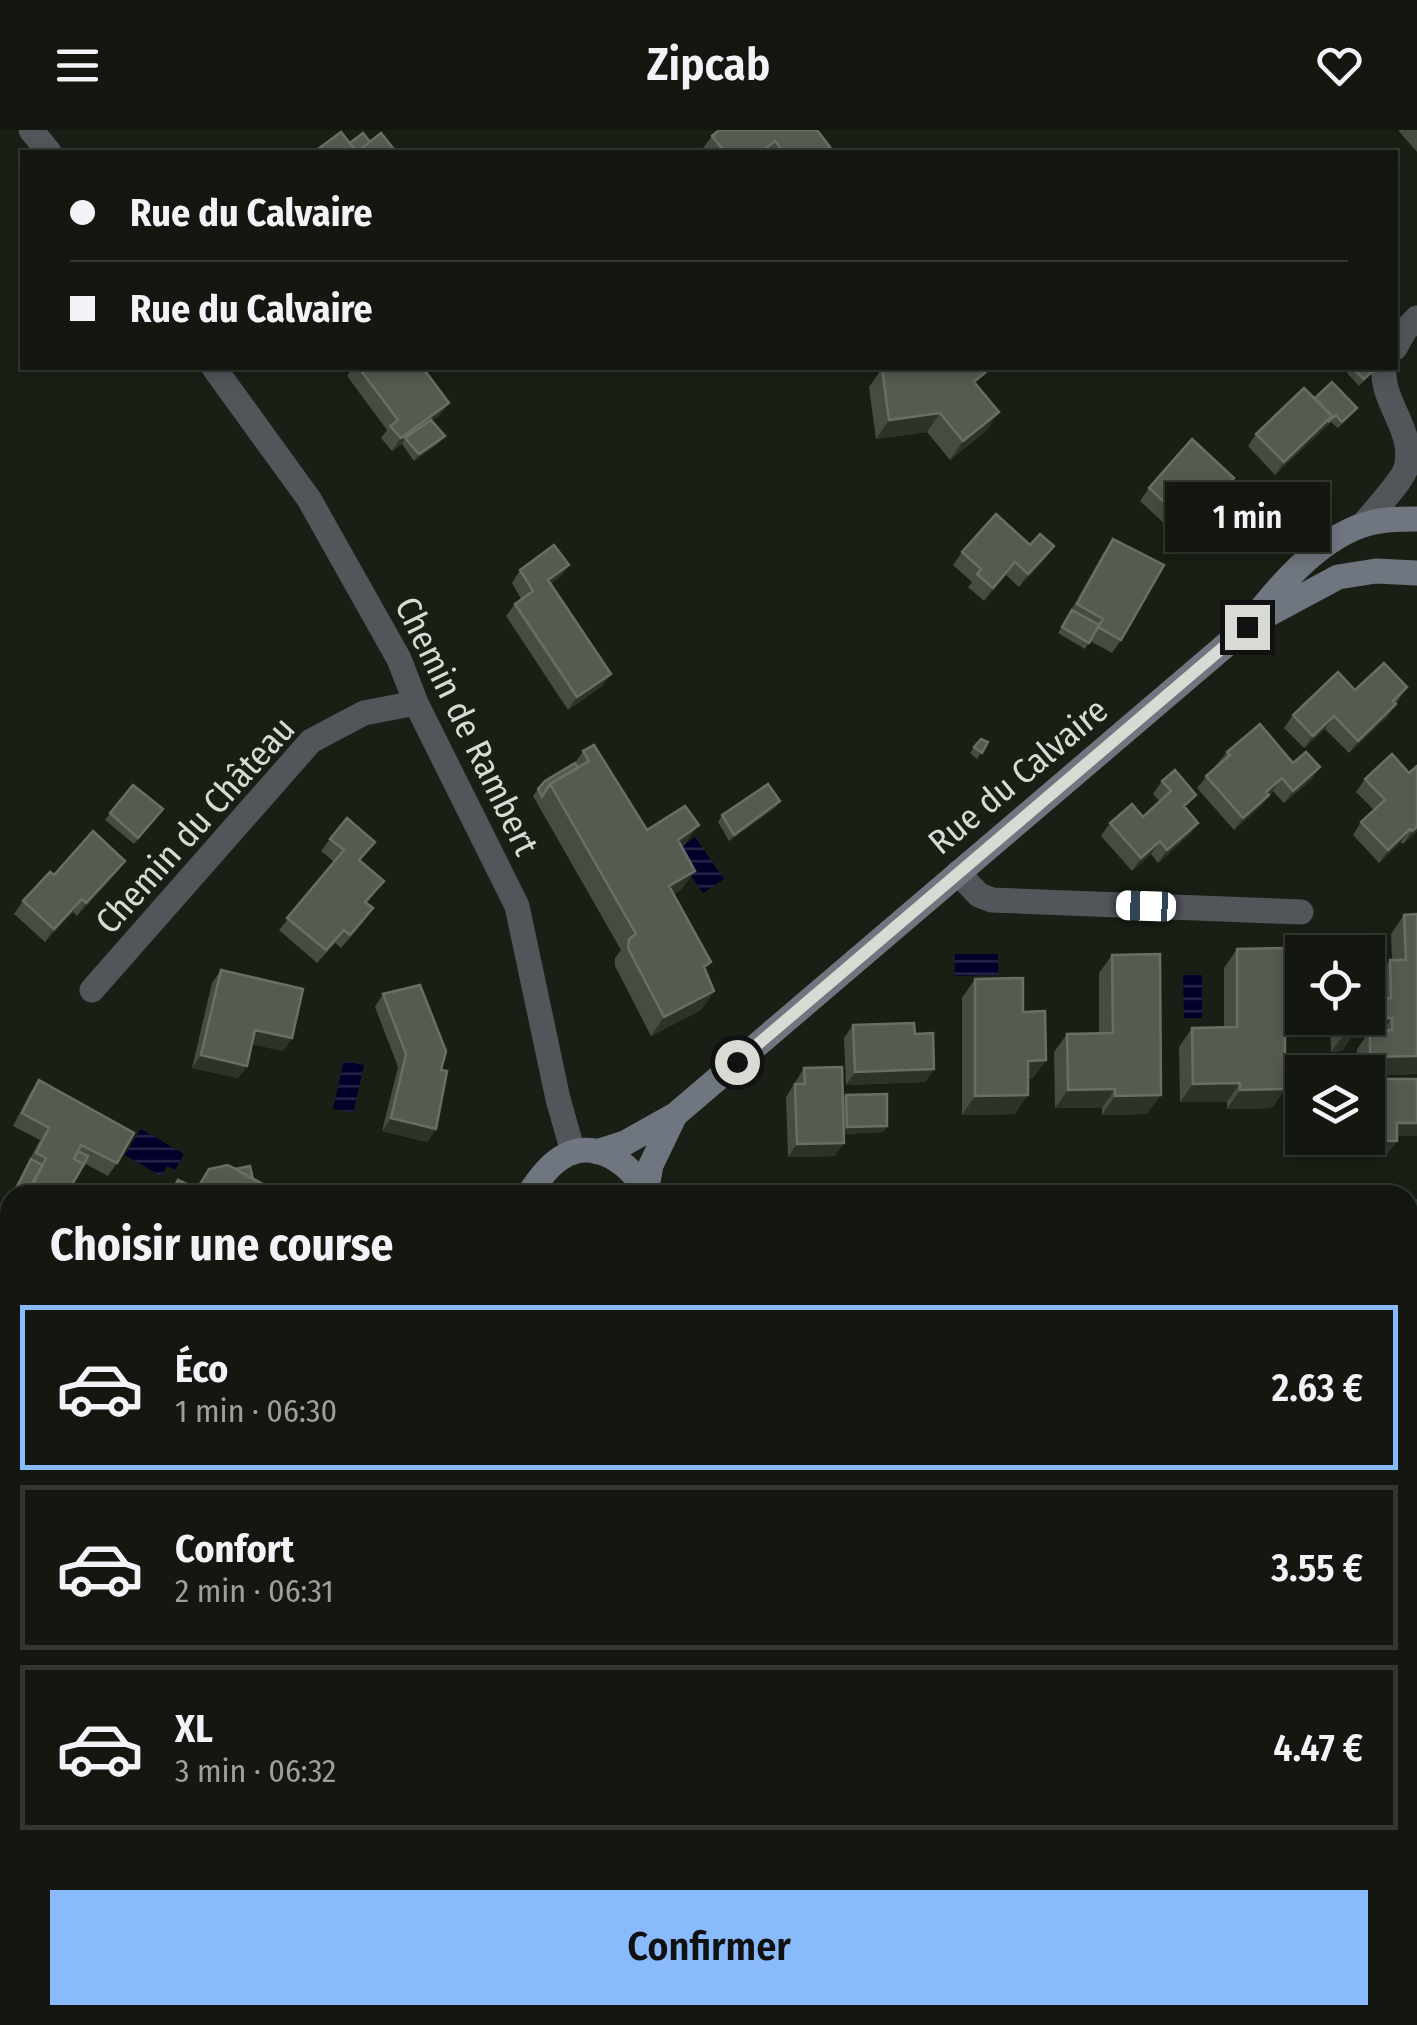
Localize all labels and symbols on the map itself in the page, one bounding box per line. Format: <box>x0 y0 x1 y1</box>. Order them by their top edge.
callout: 1 min <box>1164 482 1330 552</box>
street label: Chemin de Rambert <box>386 590 548 863</box>
route end <box>1225 605 1270 650</box>
street label: Rue du Calvaire <box>920 689 1116 863</box>
street label: Chemin du Château <box>87 708 303 942</box>
car <box>1115 890 1177 922</box>
route start <box>715 1040 760 1085</box>

